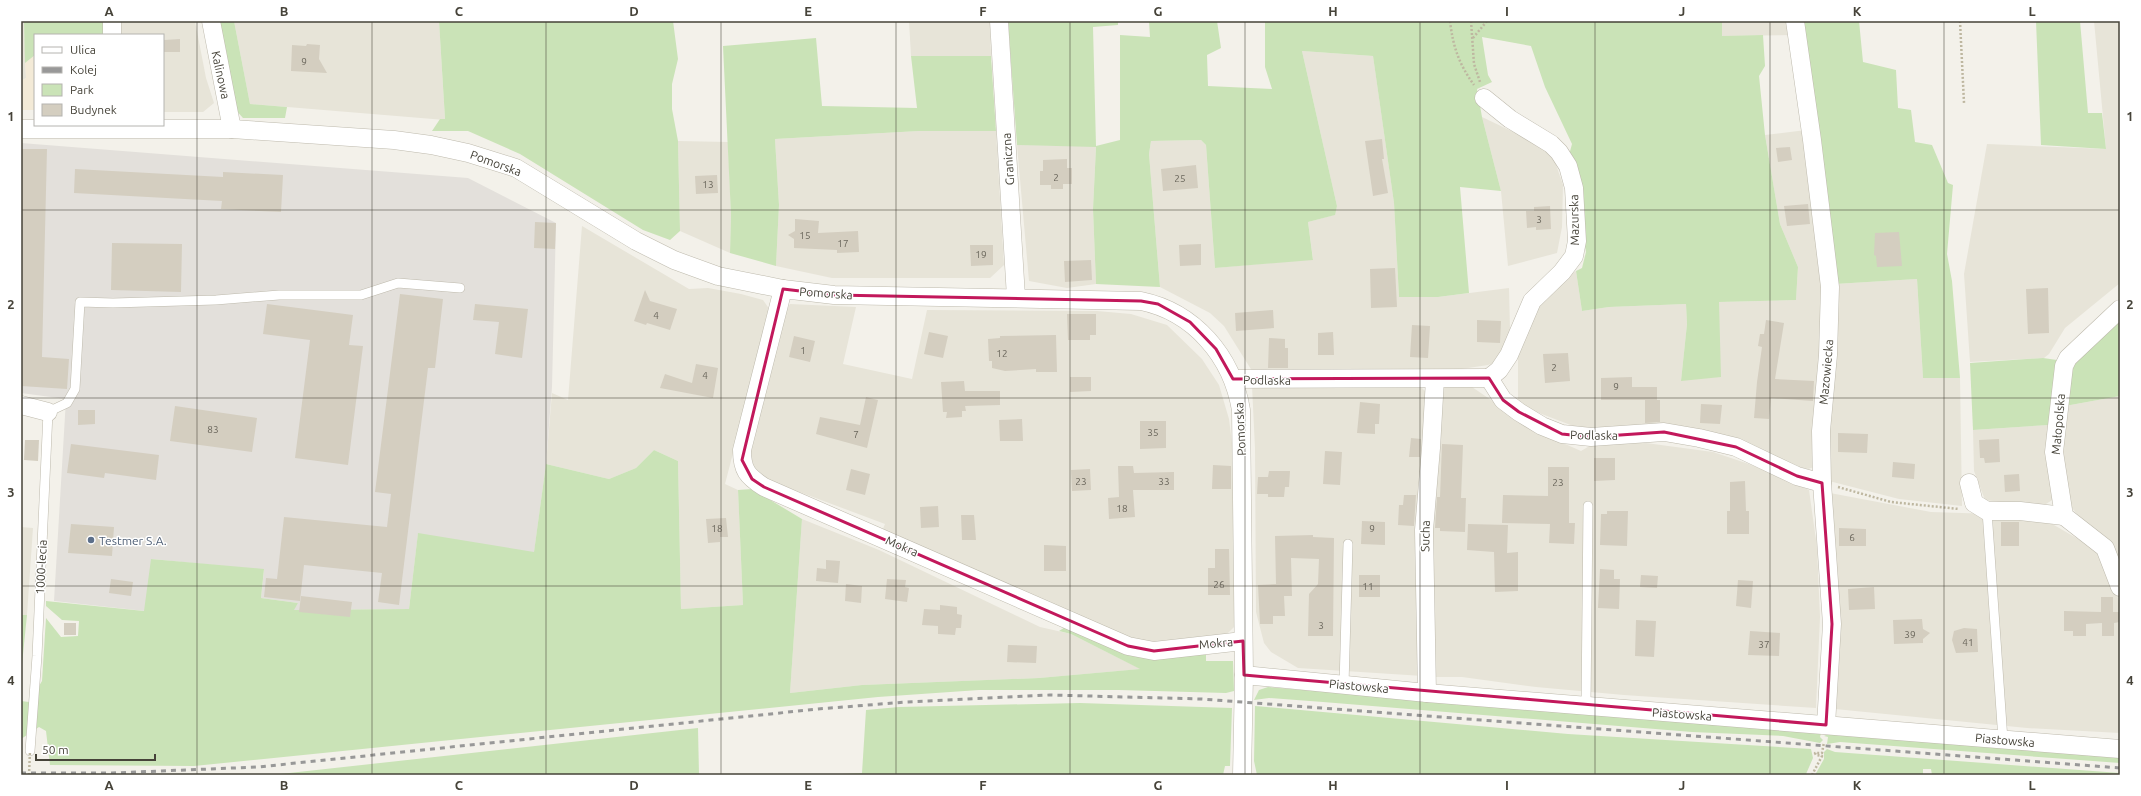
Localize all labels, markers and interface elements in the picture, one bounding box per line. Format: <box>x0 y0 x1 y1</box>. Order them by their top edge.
text: A <box>104 4 114 18</box>
text: B <box>280 4 289 18</box>
text: C <box>455 4 464 18</box>
text: D <box>629 4 639 18</box>
text: E <box>804 4 812 18</box>
text: F <box>979 4 987 18</box>
text: G <box>1154 4 1163 18</box>
text: H <box>1328 4 1338 18</box>
text: I <box>1505 4 1509 18</box>
text: J <box>1679 4 1685 18</box>
text: K <box>1853 4 1862 18</box>
text: L <box>2028 4 2036 18</box>
legend <box>34 34 164 126</box>
text: Ulica <box>70 43 96 56</box>
street label: Kalinowa <box>210 50 232 100</box>
house number: 9 <box>301 56 307 67</box>
text: Kolej <box>70 63 97 76</box>
text: Park <box>70 83 94 96</box>
text: Budynek <box>70 103 117 116</box>
text: 1 <box>7 109 15 123</box>
text: 1 <box>2126 109 2134 123</box>
street label: Graniczna <box>1000 132 1016 186</box>
street label: Pomorska <box>469 148 523 178</box>
house number: 2 <box>1053 172 1059 183</box>
house number: 25 <box>1174 173 1186 184</box>
house number: 13 <box>702 179 714 190</box>
street label: Mazurska <box>1567 194 1581 246</box>
house number: 3 <box>1536 214 1542 225</box>
house number: 15 <box>799 230 811 241</box>
house number: 17 <box>837 238 849 249</box>
house number: 19 <box>975 249 987 260</box>
street label: Pomorska <box>799 285 853 301</box>
text: 2 <box>7 297 15 311</box>
text: 2 <box>2126 297 2134 311</box>
house number: 4 <box>653 310 659 321</box>
street label: Mazowiecka <box>1817 339 1835 405</box>
house number: 1 <box>800 345 806 356</box>
house number: 12 <box>996 348 1008 359</box>
house number: 2 <box>1551 362 1557 373</box>
house number: 4 <box>702 370 708 381</box>
street label: Podlaska <box>1243 373 1291 387</box>
house number: 9 <box>1613 381 1619 392</box>
street label: Małopolska <box>2049 393 2067 455</box>
street label: Pomorska <box>1232 402 1248 456</box>
house number: 83 <box>207 424 219 435</box>
house number: 35 <box>1147 427 1159 438</box>
street label: Podlaska <box>1570 428 1618 442</box>
house number: 7 <box>853 429 859 440</box>
house number: 23 <box>1075 476 1087 487</box>
house number: 33 <box>1158 476 1170 487</box>
house number: 23 <box>1552 477 1564 488</box>
text: 3 <box>7 485 15 499</box>
text: 3 <box>2126 485 2134 499</box>
house number: 18 <box>1116 503 1128 514</box>
street label: Sucha <box>1418 520 1432 552</box>
house number: 18 <box>711 523 723 534</box>
house number: 9 <box>1369 523 1375 534</box>
house number: 6 <box>1849 532 1855 543</box>
street label: Mokra <box>884 533 920 559</box>
place label: Testmer S.A. <box>99 534 167 547</box>
marker: Testmer S.A. <box>86 535 96 545</box>
street label: 1000-lecia <box>33 539 49 595</box>
house number: 26 <box>1213 579 1225 590</box>
house number: 11 <box>1362 581 1374 592</box>
house number: 3 <box>1318 620 1324 631</box>
house number: 39 <box>1904 629 1916 640</box>
street label: Mokra <box>1198 635 1234 651</box>
house number: 41 <box>1962 637 1974 648</box>
house number: 37 <box>1758 639 1770 650</box>
text: 4 <box>7 673 15 687</box>
text: 4 <box>2126 673 2134 687</box>
street label: Piastowska <box>1329 677 1389 695</box>
street label: Piastowska <box>1652 705 1712 723</box>
street label: Piastowska <box>1975 731 2035 749</box>
scale bar <box>36 736 155 762</box>
text: 50 m <box>42 743 69 756</box>
text: A <box>104 778 114 792</box>
text: B <box>280 778 289 792</box>
text: C <box>455 778 464 792</box>
text: D <box>629 778 639 792</box>
text: E <box>804 778 812 792</box>
text: F <box>979 778 987 792</box>
text: G <box>1154 778 1163 792</box>
text: H <box>1328 778 1338 792</box>
text: I <box>1505 778 1509 792</box>
text: J <box>1679 778 1685 792</box>
text: K <box>1853 778 1862 792</box>
text: L <box>2028 778 2036 792</box>

